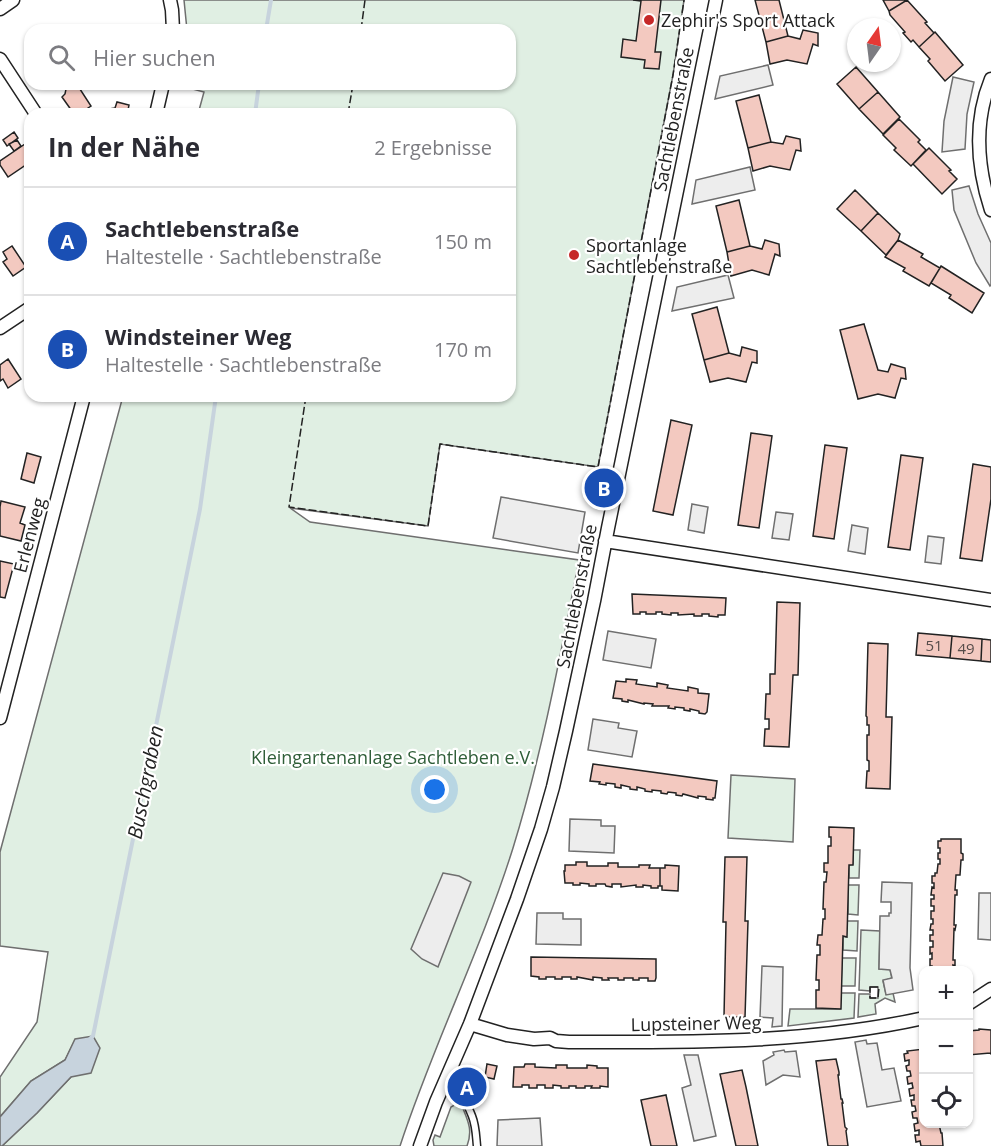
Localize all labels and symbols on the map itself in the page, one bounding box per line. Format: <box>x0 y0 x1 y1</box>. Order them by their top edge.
place label: Zephir's Sport Attack <box>661 8 836 32</box>
marker: Zephir's Sport Attack <box>642 13 656 27</box>
north arrow <box>847 18 901 72</box>
street label: Sachtlebenstraße <box>647 45 699 193</box>
place label: Sportanlage Sachtlebenstraße <box>586 233 732 278</box>
marker: Sportanlage Sachtlebenstraße <box>567 248 581 262</box>
pin: B <box>584 466 624 510</box>
street label: Erlenweg <box>7 495 51 575</box>
street label: Sachtlebenstraße <box>550 522 602 670</box>
house number: 51 <box>925 635 943 655</box>
house number: 49 <box>957 638 975 658</box>
water label: Buschgraben <box>121 723 169 841</box>
park label: Kleingartenanlage Sachtleben e.V. <box>251 745 535 769</box>
your location <box>420 775 449 804</box>
street label: Lupsteiner Weg <box>630 1010 762 1036</box>
pin: A <box>448 1064 486 1110</box>

